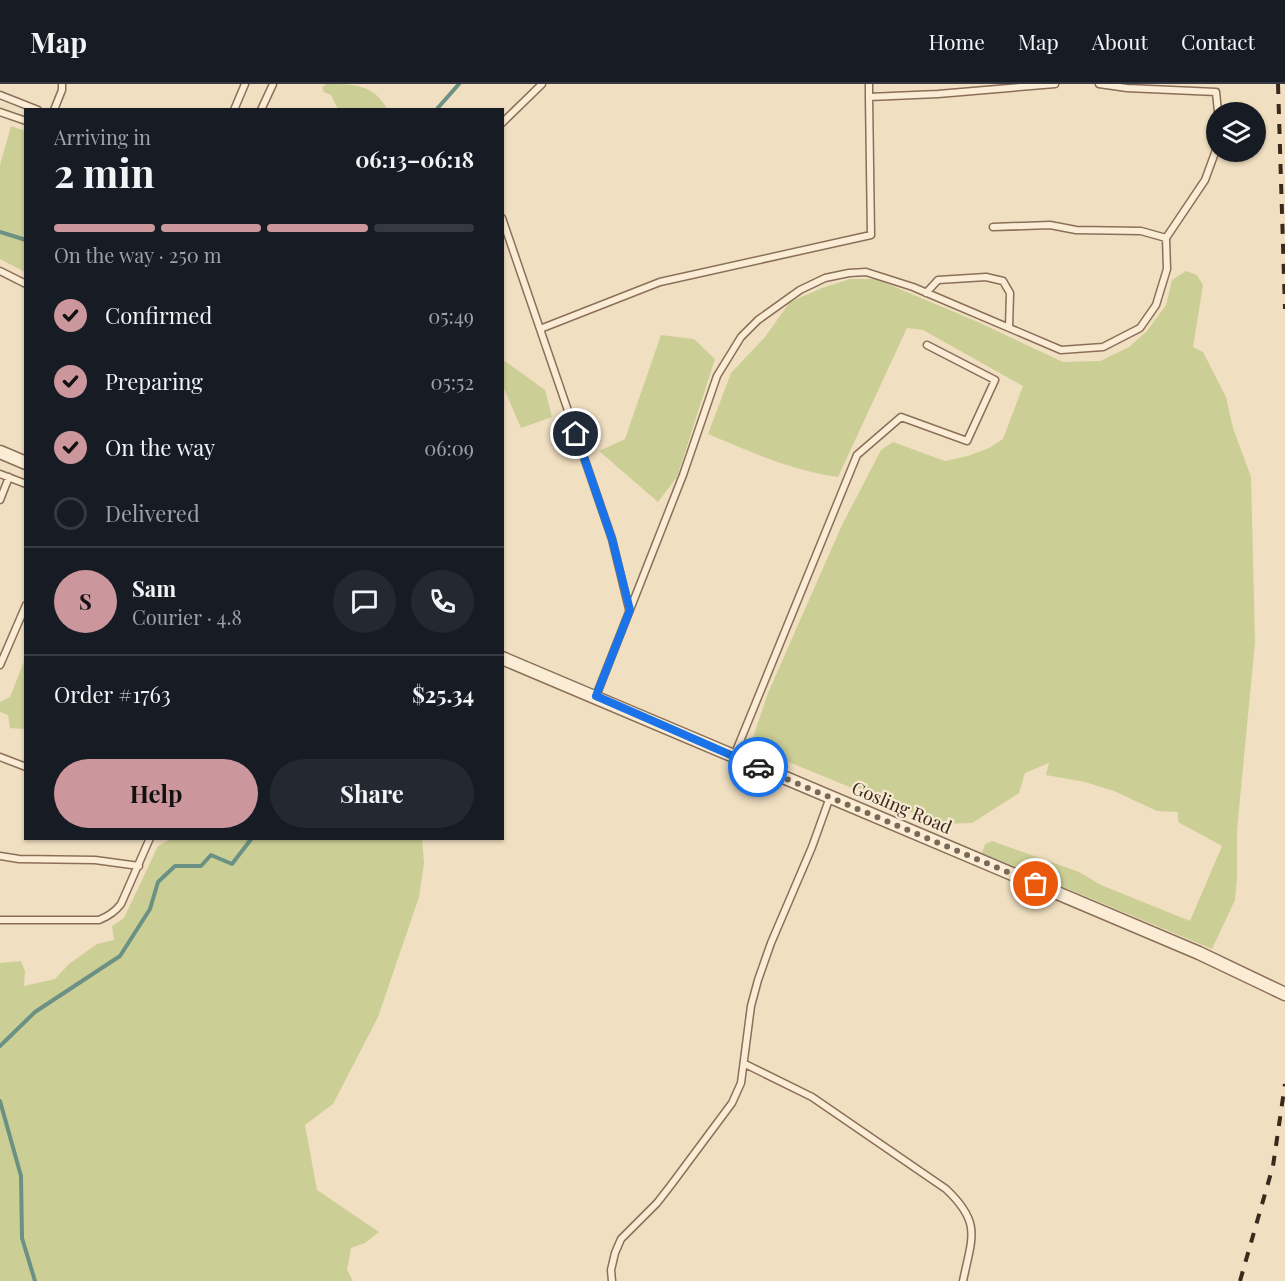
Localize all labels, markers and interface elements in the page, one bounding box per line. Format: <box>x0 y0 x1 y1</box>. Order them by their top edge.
text: Map <box>30 23 87 60</box>
text: Home <box>929 27 985 55</box>
text: Map <box>1018 27 1059 55</box>
text: About <box>1092 27 1148 55</box>
text: Contact <box>1181 27 1255 55</box>
map controls <box>1206 102 1266 162</box>
button: layers <box>1206 102 1266 162</box>
text: Arriving in <box>54 123 151 150</box>
text: 06:13–06:18 <box>355 144 474 174</box>
text: 2 min <box>54 146 155 198</box>
text: On the way · 250 m <box>54 241 221 268</box>
icon: check <box>54 299 87 332</box>
text: Confirmed <box>105 300 212 330</box>
text: 05:49 <box>428 302 474 329</box>
icon: check <box>54 365 87 398</box>
text: Preparing <box>105 366 203 396</box>
text: 05:52 <box>431 368 474 395</box>
pin <box>550 408 601 459</box>
icon: home <box>559 417 592 450</box>
icon: check <box>54 431 87 464</box>
text: On the way <box>105 432 215 462</box>
text: 06:09 <box>424 434 474 461</box>
text: Delivered <box>105 498 200 528</box>
button: chat <box>333 570 396 633</box>
button: phone <box>411 570 474 633</box>
text: Sam <box>132 573 176 603</box>
text: S <box>79 586 92 616</box>
text: Courier · 4.8 <box>132 603 242 630</box>
text: Order #1763 <box>54 679 171 709</box>
text: $25.34 <box>412 679 474 709</box>
courier <box>728 737 788 797</box>
icon: car <box>742 751 775 784</box>
button: Help <box>54 759 258 828</box>
button: Share <box>270 759 474 828</box>
street label: Gosling Road <box>848 775 956 839</box>
pin <box>1010 858 1061 909</box>
icon: bag <box>1019 867 1052 900</box>

